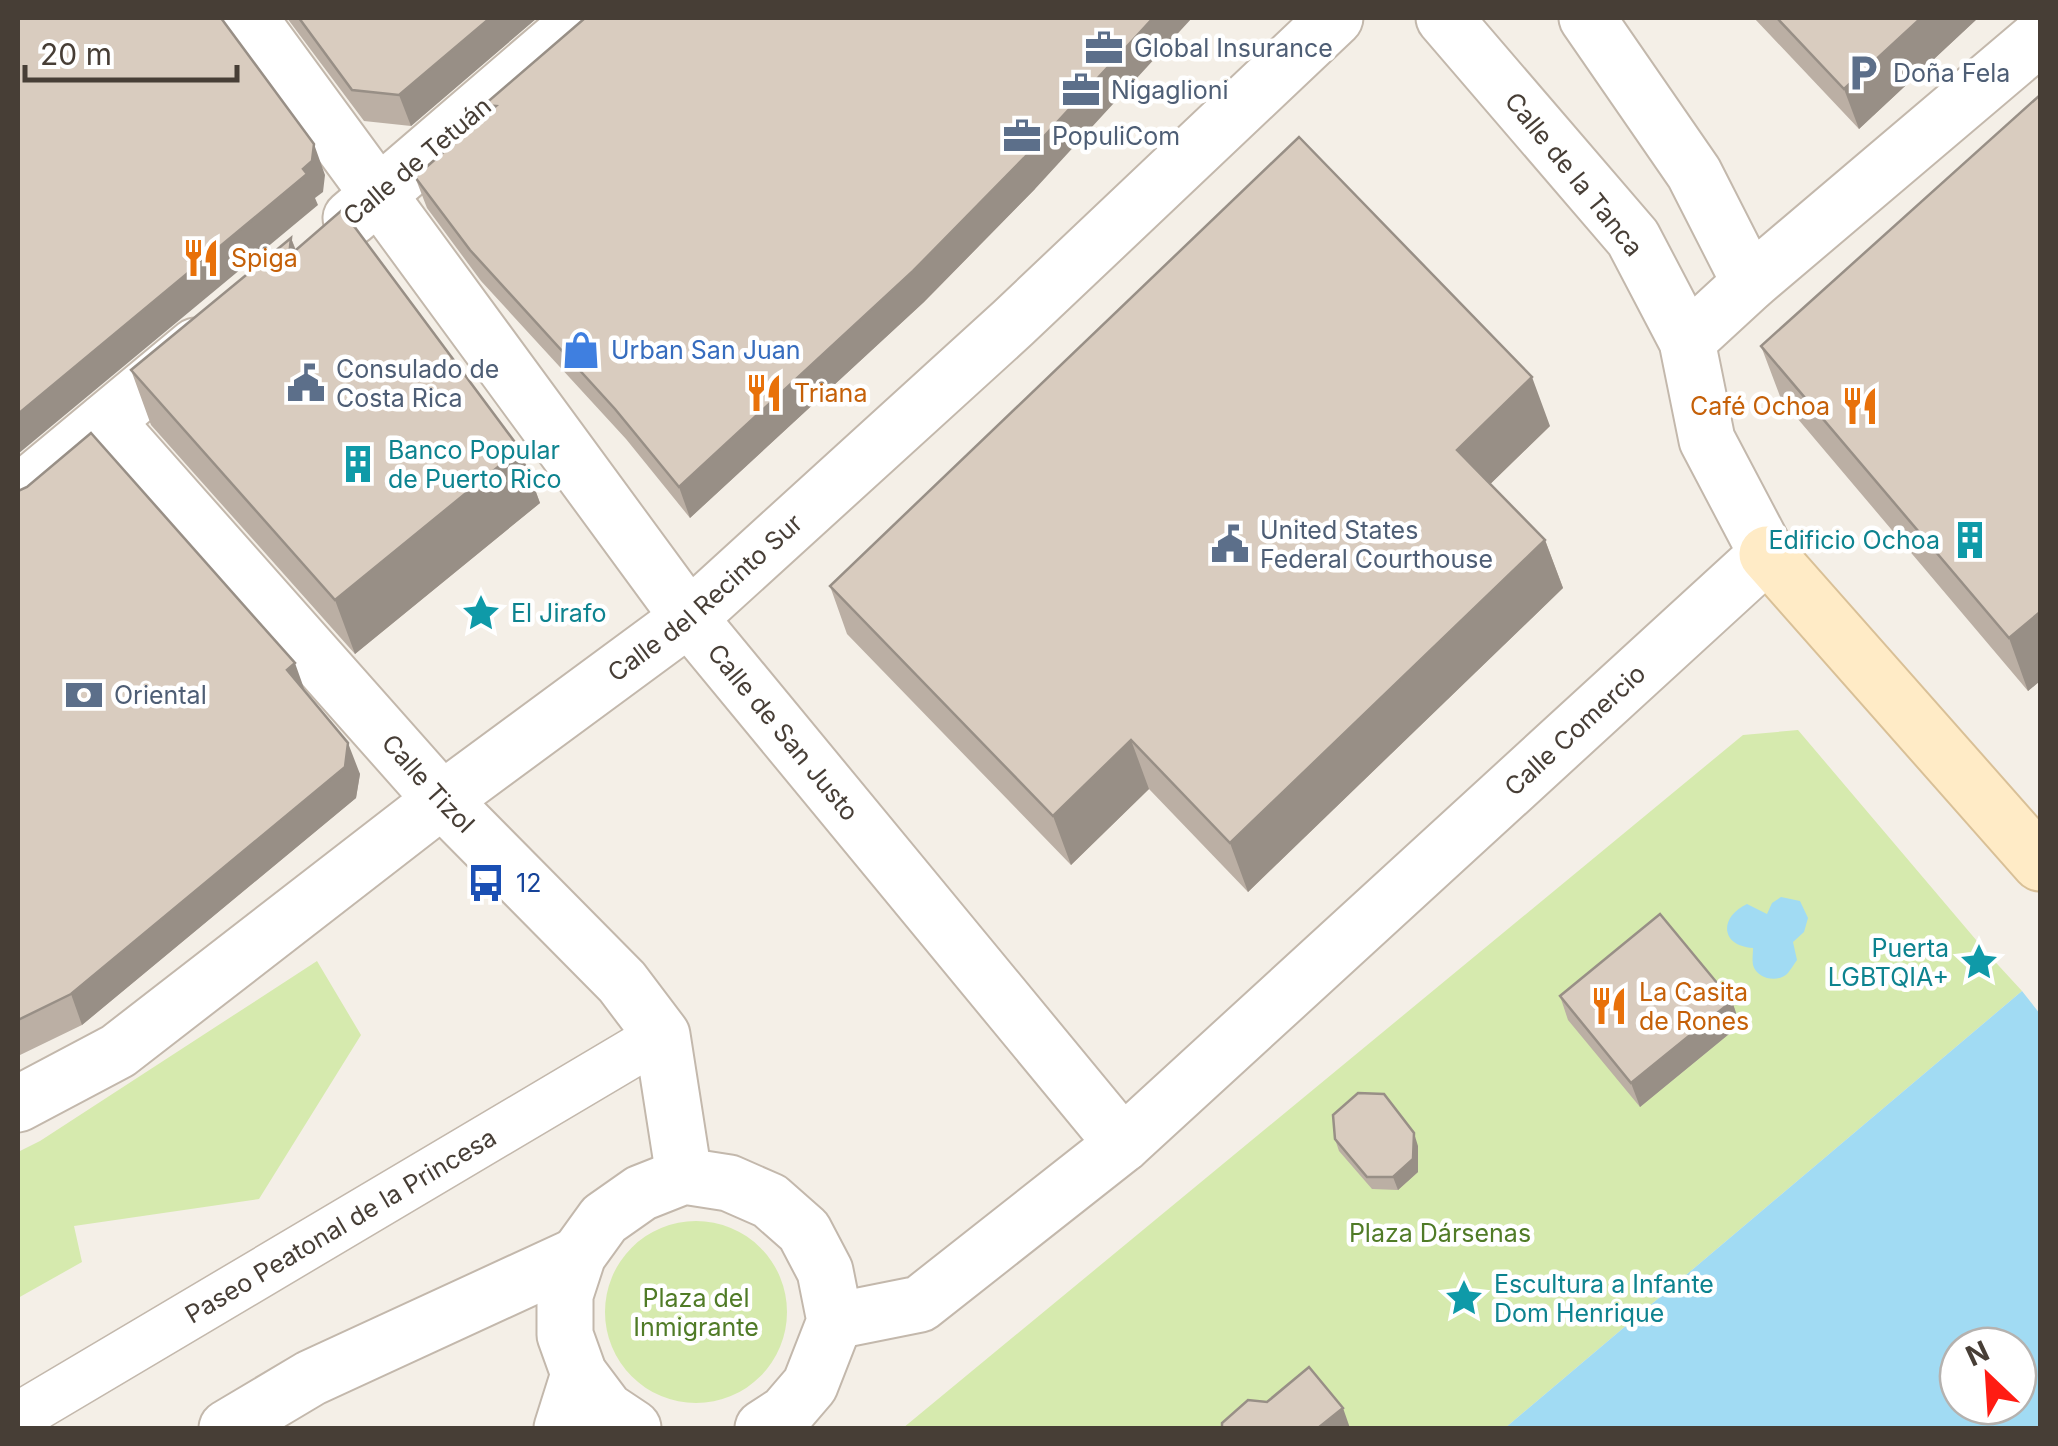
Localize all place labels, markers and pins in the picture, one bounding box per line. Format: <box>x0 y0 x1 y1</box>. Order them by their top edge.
office icon: Global Insurance <box>1083 27 1125 69</box>
place label: Global Insurance <box>1134 33 1333 63</box>
parking icon: Doña Fela <box>1842 52 1884 94</box>
place label: Doña Fela <box>1893 58 2010 88</box>
office icon: Nigaglioni <box>1060 69 1102 111</box>
place label: Nigaglioni <box>1111 75 1229 105</box>
office icon: PopuliCom <box>1001 115 1043 157</box>
place label: PopuliCom <box>1052 121 1180 151</box>
restaurant icon: Spiga <box>180 237 222 279</box>
place label: Spiga <box>231 243 298 273</box>
shop icon: Urban San Juan <box>560 329 602 371</box>
place label: Urban San Juan <box>611 335 801 365</box>
place label: Consulado de Costa Rica <box>336 354 499 413</box>
public building icon: Consulado de Costa Rica <box>285 362 327 404</box>
restaurant icon: Triana <box>743 372 785 414</box>
place label: Triana <box>794 378 867 408</box>
restaurant icon: Café Ochoa <box>1839 385 1881 427</box>
place label: Café Ochoa <box>1690 391 1830 421</box>
place label: Banco Popular de Puerto Rico <box>388 435 561 494</box>
building icon: Banco Popular de Puerto Rico <box>337 443 379 485</box>
place label: United States Federal Courthouse <box>1260 515 1493 574</box>
building icon: Edificio Ochoa <box>1949 519 1991 561</box>
public building icon: United States Federal Courthouse <box>1209 523 1251 565</box>
place label: Edificio Ochoa <box>1768 525 1940 555</box>
place icon: El Jirafo <box>460 592 502 634</box>
place label: El Jirafo <box>511 598 606 628</box>
bank icon: Oriental <box>63 674 105 716</box>
place label: Oriental <box>114 680 207 710</box>
bus stop icon: 12 <box>465 862 507 904</box>
place label: 12 <box>516 868 541 898</box>
place label: Puerta LGBTQIA+ <box>1828 933 1949 992</box>
place icon: Puerta LGBTQIA+ <box>1958 941 2000 983</box>
place label: La Casita de Rones <box>1639 977 1749 1036</box>
restaurant icon: La Casita de Rones <box>1588 985 1630 1027</box>
place label: Escultura a Infante Dom Henrique <box>1494 1269 1714 1328</box>
place icon: Escultura a Infante Dom Henrique <box>1443 1277 1485 1319</box>

